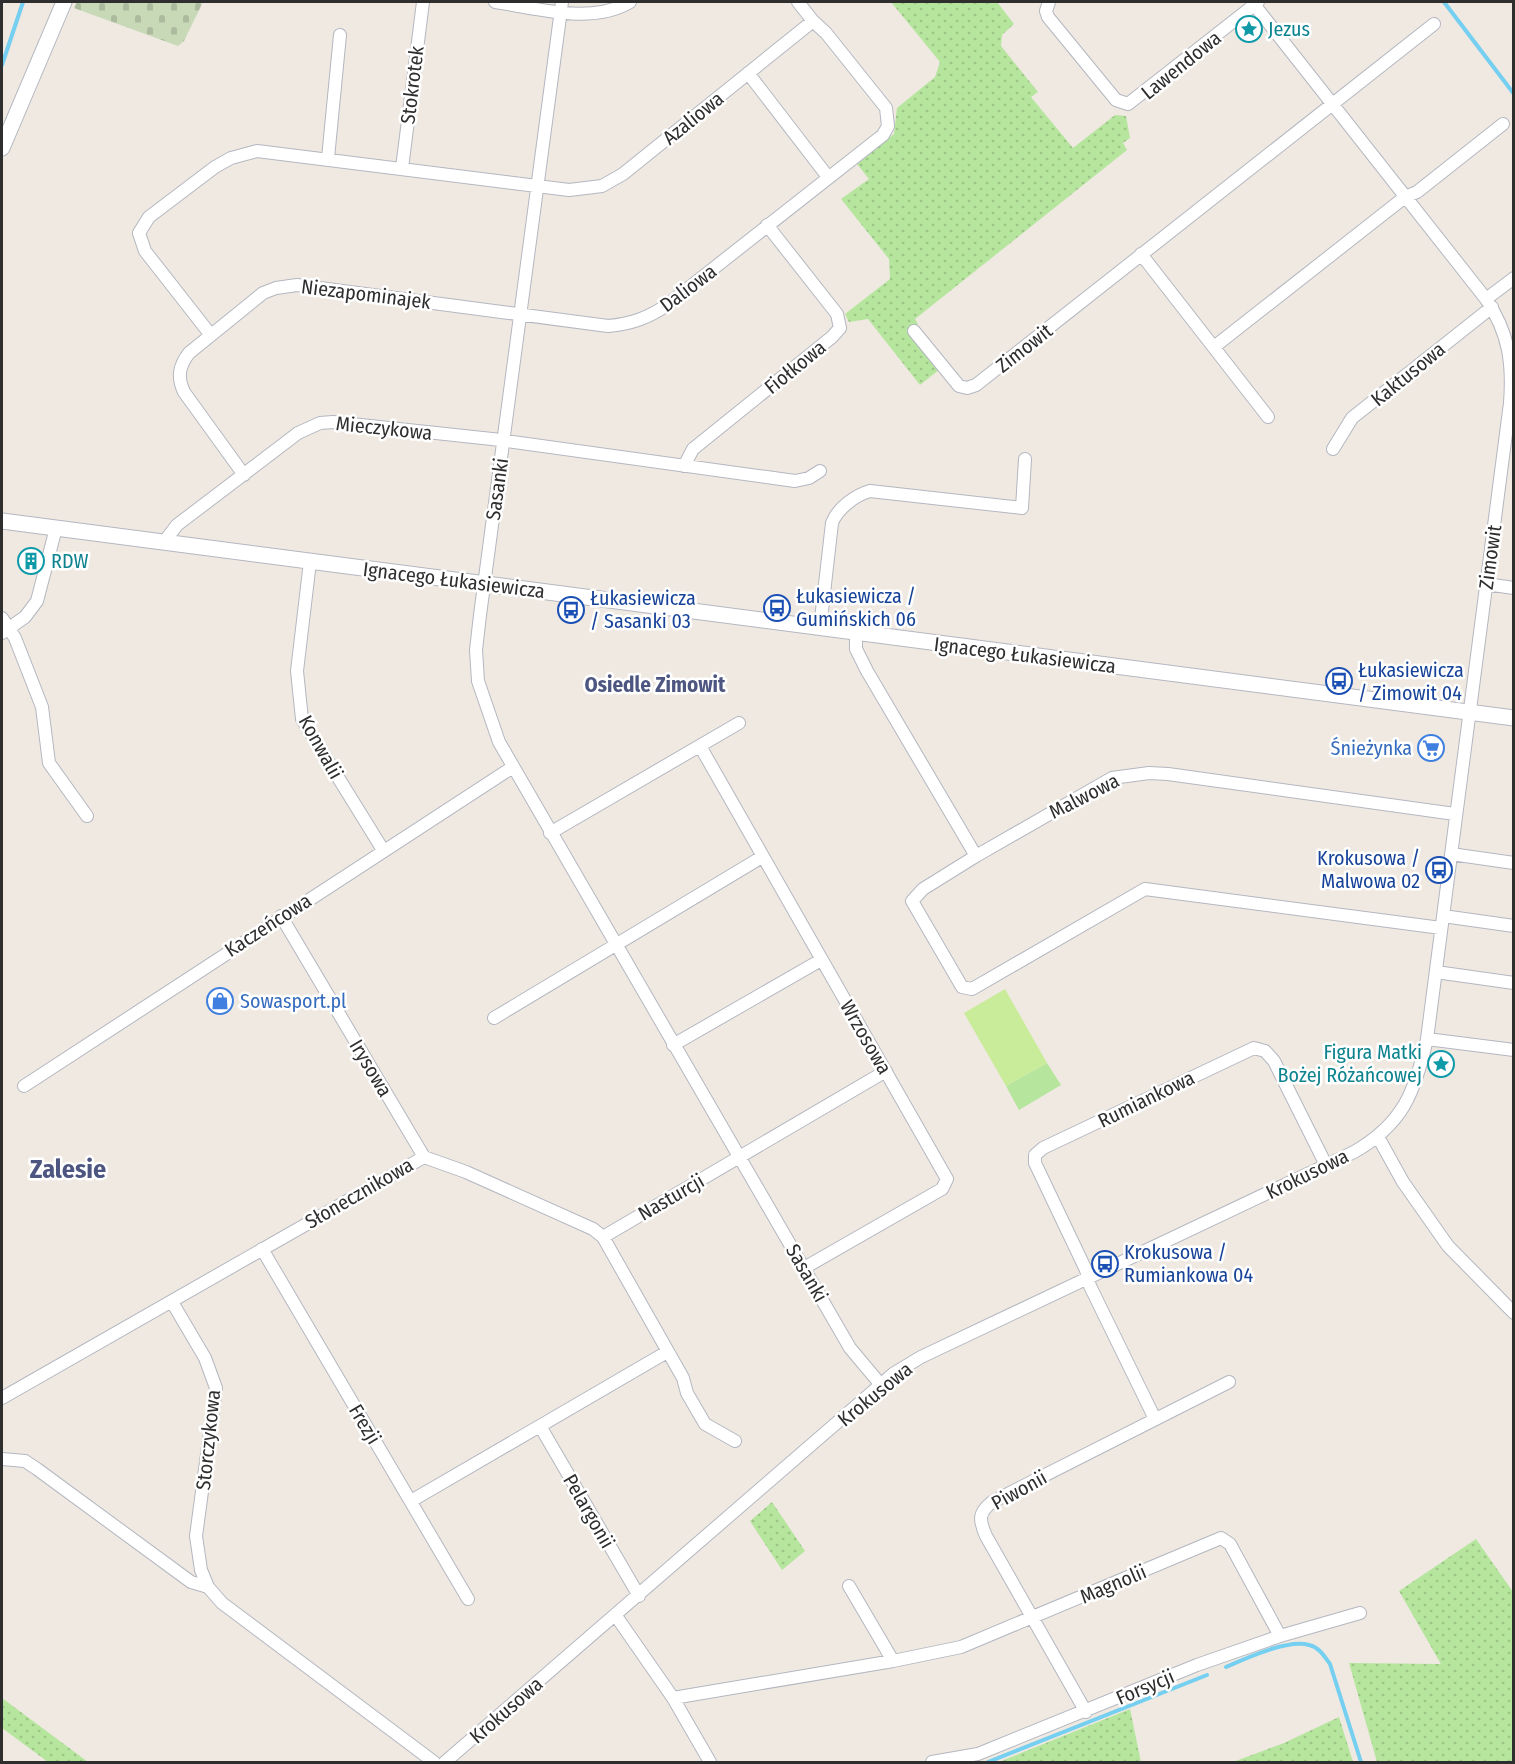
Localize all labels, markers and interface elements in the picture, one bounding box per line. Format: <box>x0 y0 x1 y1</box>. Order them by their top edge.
place icon: Jezus <box>1234 14 1264 44</box>
place label: Jezus <box>1268 17 1310 41</box>
street label: Lawendowa <box>1136 26 1226 104</box>
street label: Stokrotek <box>395 44 429 125</box>
street label: Azaliowa <box>658 86 728 150</box>
street label: Daliowa <box>655 259 721 317</box>
street label: Niezapominajek <box>300 274 433 314</box>
street label: Zimowit <box>991 318 1057 377</box>
street label: Fiołkowa <box>760 335 830 399</box>
street label: Kaktusowa <box>1366 337 1450 411</box>
street label: Mieczykowa <box>335 411 433 445</box>
street label: Sasanki <box>481 456 513 522</box>
street label: Zimowit <box>1474 523 1506 591</box>
building icon: RDW <box>16 546 46 576</box>
place label: RDW <box>51 549 89 573</box>
street label: Ignacego Łukasiewicza <box>362 557 546 603</box>
place label: Łukasiewicza / Gumińskich 06 <box>796 584 916 631</box>
place label: Łukasiewicza / Sasanki 03 <box>590 586 696 633</box>
bus stop icon: Łukasiewicza / Gumińskich 06 <box>762 593 792 623</box>
bus stop icon: Łukasiewicza / Sasanki 03 <box>556 595 586 625</box>
street label: Ignacego Łukasiewicza <box>933 632 1117 678</box>
place label: Łukasiewicza / Zimowit 04 <box>1358 658 1464 705</box>
bus stop icon: Łukasiewicza / Zimowit 04 <box>1324 666 1354 696</box>
district label: Osiedle Zimowit <box>585 672 726 698</box>
street label: Konwalii <box>294 711 348 783</box>
supermarket icon: Śnieżynka <box>1416 733 1446 763</box>
place label: Śnieżynka <box>1331 736 1412 760</box>
street label: Malwowa <box>1045 768 1123 824</box>
place label: Krokusowa / Malwowa 02 <box>1317 846 1420 893</box>
bus stop icon: Krokusowa / Malwowa 02 <box>1424 855 1454 885</box>
street label: Kaczeńcowa <box>220 888 316 962</box>
shop icon: Sowasport.pl <box>205 986 235 1016</box>
place label: Sowasport.pl <box>240 989 346 1013</box>
street label: Wrzosowa <box>835 996 897 1078</box>
street label: Irysowa <box>345 1035 397 1101</box>
place label: Figura Matki Bożej Różańcowej <box>1278 1040 1422 1087</box>
place icon: Figura Matki Bożej Różańcowej <box>1426 1049 1456 1079</box>
street label: Rumiankowa <box>1094 1065 1198 1133</box>
street label: Krokusowa <box>1262 1144 1352 1204</box>
street label: Słonecznikowa <box>301 1152 417 1234</box>
district label: Zalesie <box>30 1154 106 1185</box>
street label: Nasturcji <box>634 1169 708 1225</box>
street label: Sasanki <box>781 1240 833 1306</box>
place label: Krokusowa / Rumiankowa 04 <box>1124 1240 1254 1287</box>
bus stop icon: Krokusowa / Rumiankowa 04 <box>1090 1249 1120 1279</box>
street label: Krokusowa <box>833 1357 917 1431</box>
street label: Storczykowa <box>191 1389 225 1491</box>
street label: Frezji <box>344 1400 386 1448</box>
street label: Piwonii <box>987 1465 1051 1515</box>
street label: Pelargonii <box>558 1470 620 1552</box>
street label: Magnolii <box>1076 1559 1150 1609</box>
street label: Forsycji <box>1112 1664 1178 1710</box>
street label: Krokusowa <box>465 1672 547 1748</box>

